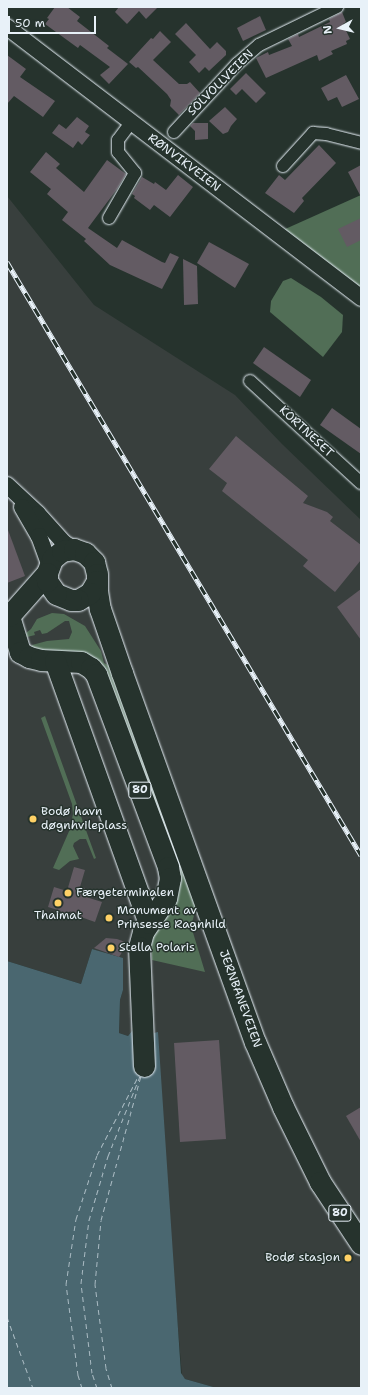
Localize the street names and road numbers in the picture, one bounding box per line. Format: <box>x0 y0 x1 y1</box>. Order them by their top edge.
street label: SOLVOLLVEIEN <box>185 47 257 119</box>
street label: RØNVIKVEIEN <box>145 131 223 195</box>
street label: KORTNESET <box>276 403 336 461</box>
road number: 80 <box>128 781 152 799</box>
street label: JERNBANEVEIEN <box>216 948 264 1050</box>
road number: 80 <box>328 1204 352 1222</box>

